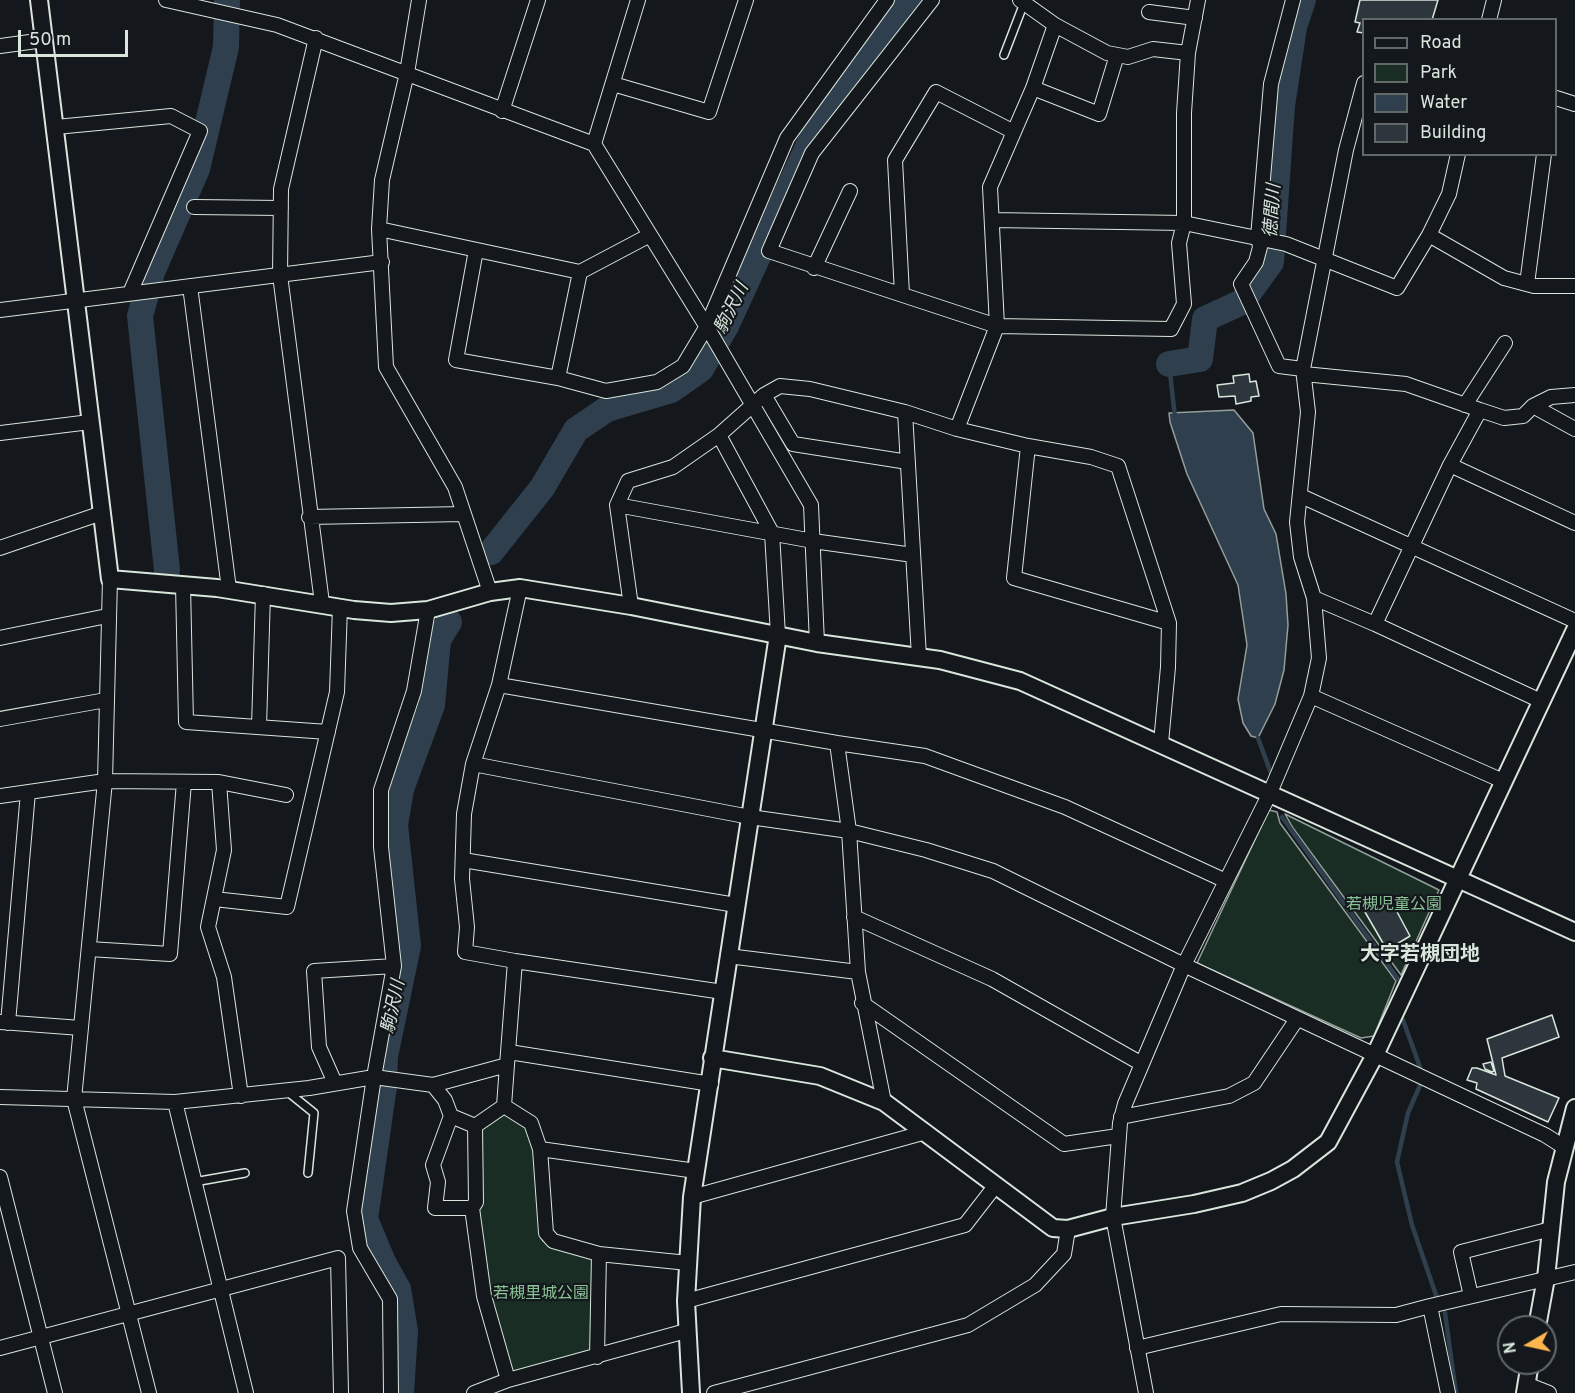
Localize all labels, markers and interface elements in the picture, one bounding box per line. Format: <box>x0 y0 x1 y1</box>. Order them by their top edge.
scale bar <box>21 18 130 56</box>
legend <box>1362 18 1557 156</box>
text: 50 m <box>29 29 71 52</box>
text: Road <box>1420 32 1462 55</box>
text: Park <box>1420 62 1457 85</box>
text: Water <box>1420 92 1467 115</box>
text: Building <box>1420 122 1486 145</box>
water label: 徳間川 <box>1261 183 1287 239</box>
water label: 駒沢川 <box>711 280 755 338</box>
park label: 若槻児童公園 <box>1346 896 1442 916</box>
district label: 大字若槻団地 <box>1360 944 1480 968</box>
water label: 駒沢川 <box>379 978 411 1036</box>
park label: 若槻里城公園 <box>493 1285 589 1305</box>
north arrow <box>1497 1315 1557 1375</box>
text: N <box>1500 1340 1522 1355</box>

